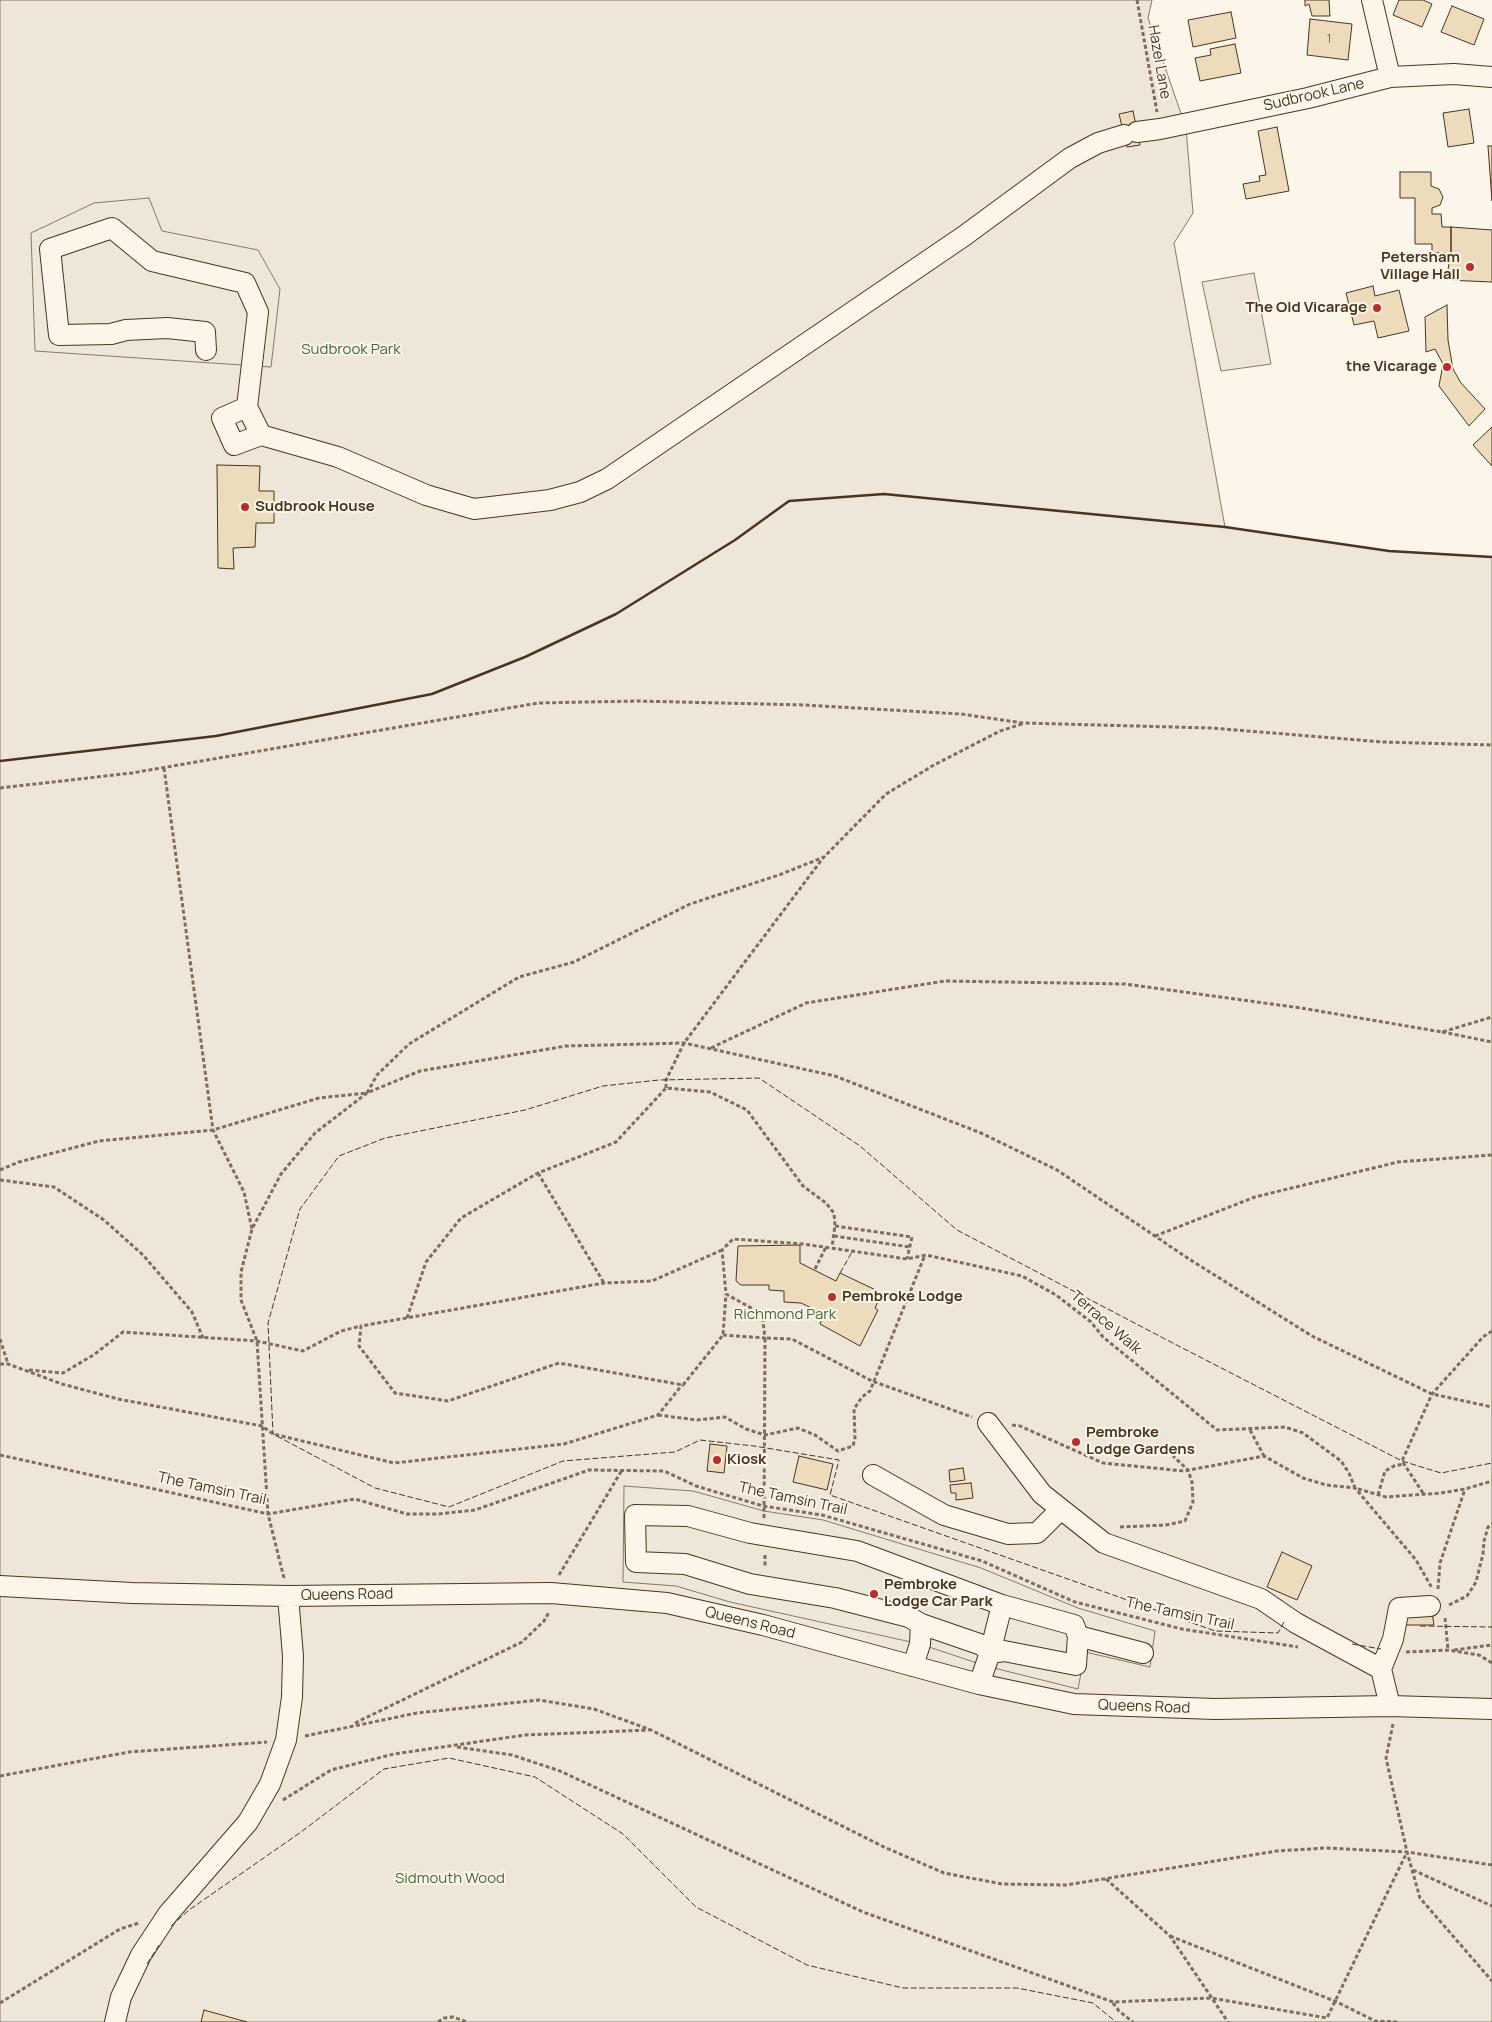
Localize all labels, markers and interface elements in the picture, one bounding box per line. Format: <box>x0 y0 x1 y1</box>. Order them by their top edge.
street label: Hazel Lane <box>1144 24 1174 100</box>
house number: 1 <box>1327 33 1331 47</box>
street label: Sudbrook Lane <box>1262 75 1366 115</box>
place label: Petersham Village Hall <box>1380 249 1460 284</box>
marker: Petersham Village Hall <box>1464 261 1476 273</box>
place label: The Old Vicarage <box>1245 299 1367 317</box>
marker: The Old Vicarage <box>1371 302 1383 314</box>
park label: Sudbrook Park <box>301 341 401 359</box>
place label: the Vicarage <box>1346 358 1437 376</box>
marker: the Vicarage <box>1441 361 1453 373</box>
place label: Sudbrook House <box>255 498 375 516</box>
marker: Sudbrook House <box>239 501 251 513</box>
street label: Terrace Walk <box>1067 1287 1145 1359</box>
place label: Pembroke Lodge <box>842 1288 963 1306</box>
marker: Pembroke Lodge <box>826 1291 838 1303</box>
park label: Richmond Park <box>734 1306 836 1324</box>
place label: Pembroke Lodge Gardens <box>1086 1424 1195 1459</box>
marker: Pembroke Lodge Gardens <box>1070 1436 1082 1448</box>
place label: Kiosk <box>727 1451 766 1469</box>
marker: Kiosk <box>711 1454 723 1466</box>
street label: The Tamsin Trail <box>156 1469 268 1509</box>
street label: The Tamsin Trail <box>737 1479 849 1519</box>
place label: Pembroke Lodge Car Park <box>884 1576 993 1611</box>
street label: Queens Road <box>301 1585 393 1605</box>
marker: Pembroke Lodge Car Park <box>868 1588 880 1600</box>
street label: The Tamsin Trail <box>1124 1594 1236 1634</box>
street label: Queens Road <box>703 1603 797 1643</box>
street label: Queens Road <box>1098 1696 1190 1718</box>
park label: Sidmouth Wood <box>395 1870 505 1888</box>

